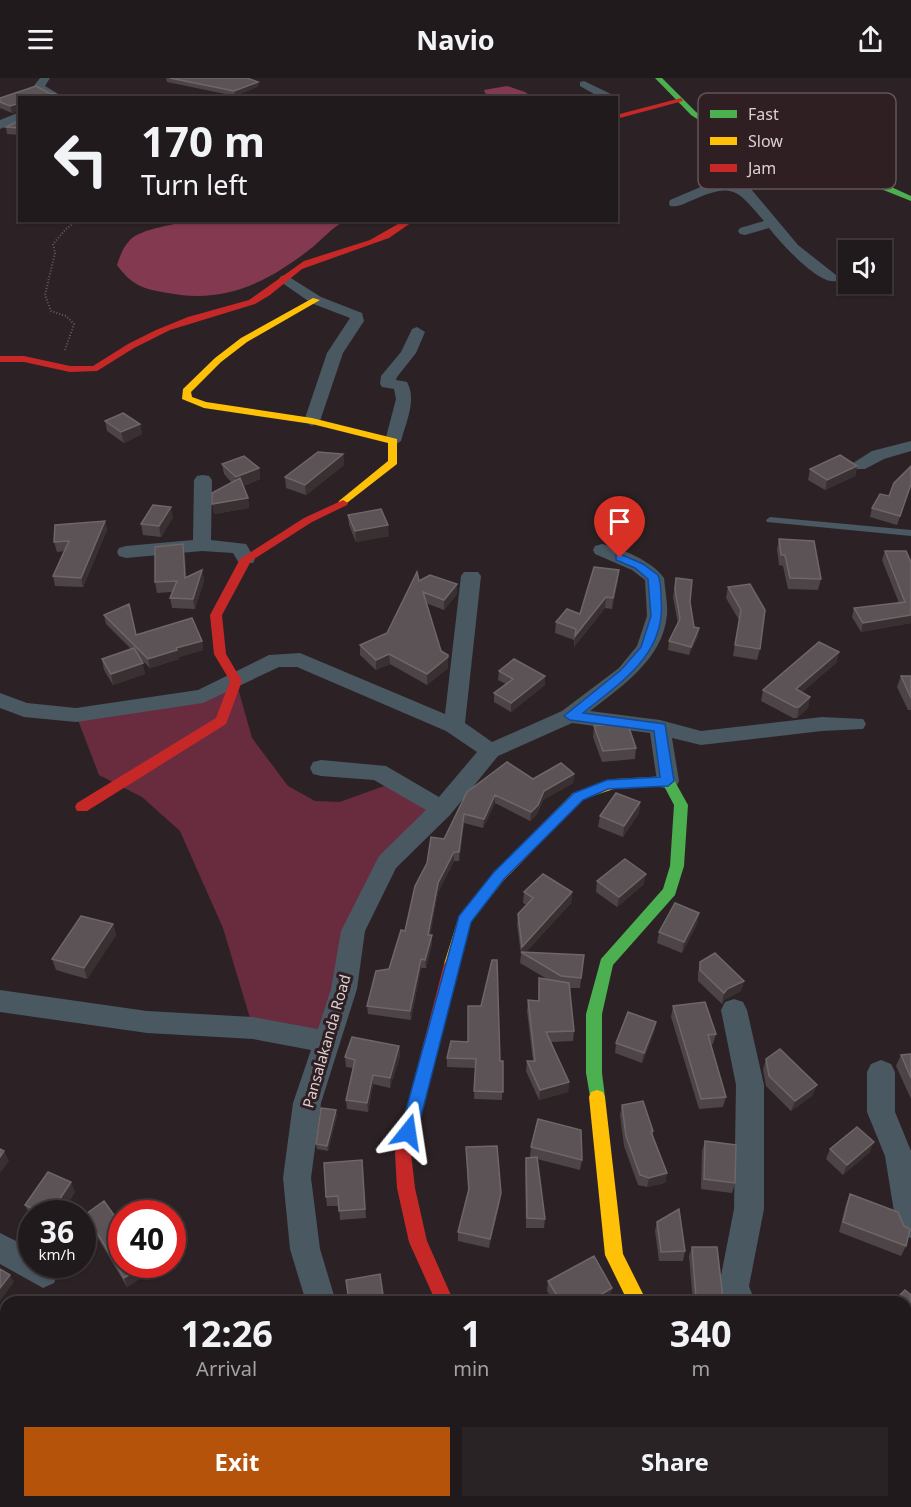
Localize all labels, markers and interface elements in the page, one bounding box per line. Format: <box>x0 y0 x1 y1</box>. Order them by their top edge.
text: Navio <box>416 21 495 58</box>
icon: menu <box>24 23 57 56</box>
icon: share <box>854 23 887 56</box>
legend <box>698 93 896 189</box>
text: Fast <box>748 103 779 125</box>
text: 170 m <box>141 112 265 169</box>
icon: left <box>42 120 120 198</box>
text: Slow <box>748 130 783 152</box>
text: Jam <box>746 157 776 179</box>
text: Turn left <box>141 166 247 203</box>
map controls <box>838 240 892 294</box>
button: sound <box>838 240 892 294</box>
pin <box>594 496 645 558</box>
icon: arrive <box>603 505 636 538</box>
street label: Pansalakanda Road <box>297 972 355 1110</box>
position arrow <box>376 1100 440 1164</box>
speed limit sign: 40 <box>108 1200 186 1278</box>
text: 36 <box>40 1211 74 1252</box>
text: km/h <box>39 1244 75 1264</box>
text: 12:26 <box>180 1309 273 1358</box>
text: 1 <box>461 1309 482 1358</box>
text: 340 <box>670 1309 732 1358</box>
text: Arrival <box>196 1355 257 1382</box>
text: min <box>453 1355 489 1382</box>
text: m <box>691 1355 710 1382</box>
button: Exit <box>24 1427 450 1496</box>
button: Share <box>462 1427 888 1496</box>

